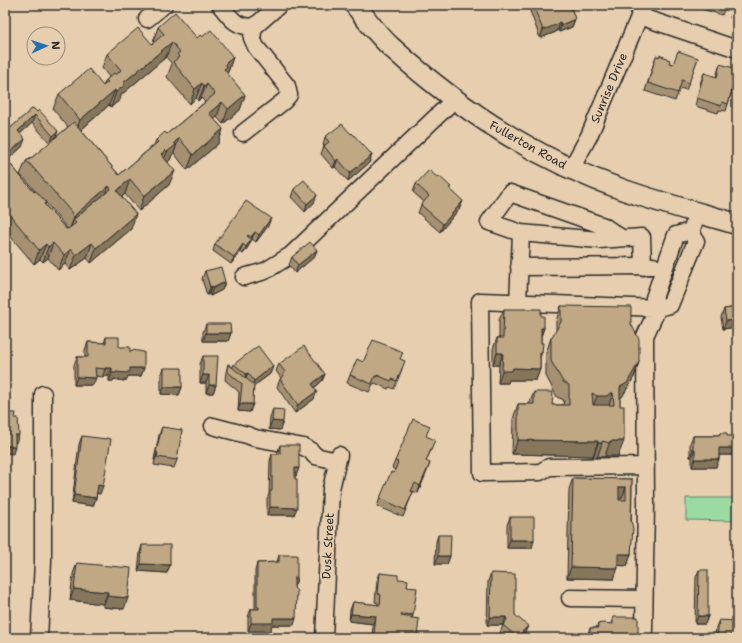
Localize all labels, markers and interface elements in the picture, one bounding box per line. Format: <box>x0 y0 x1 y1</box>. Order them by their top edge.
north arrow <box>26 26 66 66</box>
text: N <box>48 41 63 51</box>
street label: Sunrise Drive <box>587 50 631 126</box>
street label: Fullerton Road <box>487 117 570 173</box>
street label: Dusk Street <box>318 512 338 580</box>

